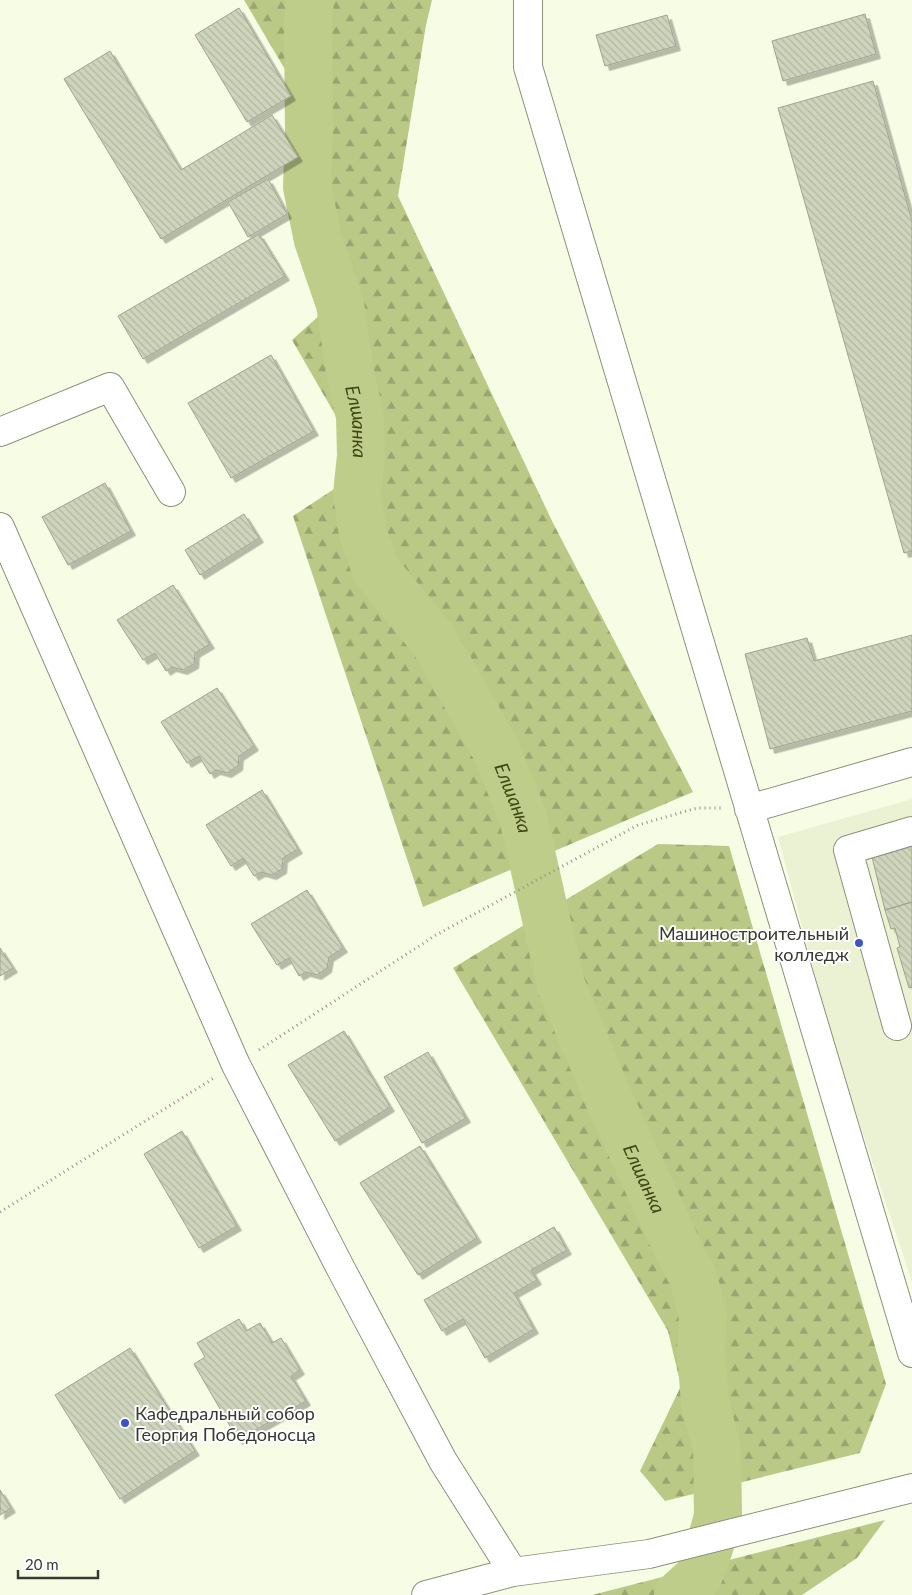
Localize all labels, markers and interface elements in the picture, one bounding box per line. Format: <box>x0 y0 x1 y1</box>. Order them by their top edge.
water label: Елшанка <box>342 383 373 458</box>
water label: Елшанка <box>491 759 538 835</box>
place label: Машиностроительный колледж <box>659 922 849 965</box>
marker: Машиностроительный колледж <box>853 937 865 949</box>
water label: Елшанка <box>619 1140 671 1216</box>
place label: Кафедральный собор Георгия Победоносца <box>135 1402 316 1445</box>
marker: Кафедральный собор Георгия Победоносца <box>119 1417 131 1429</box>
scale bar <box>18 1548 98 1580</box>
text: 20 m <box>25 1555 59 1573</box>

